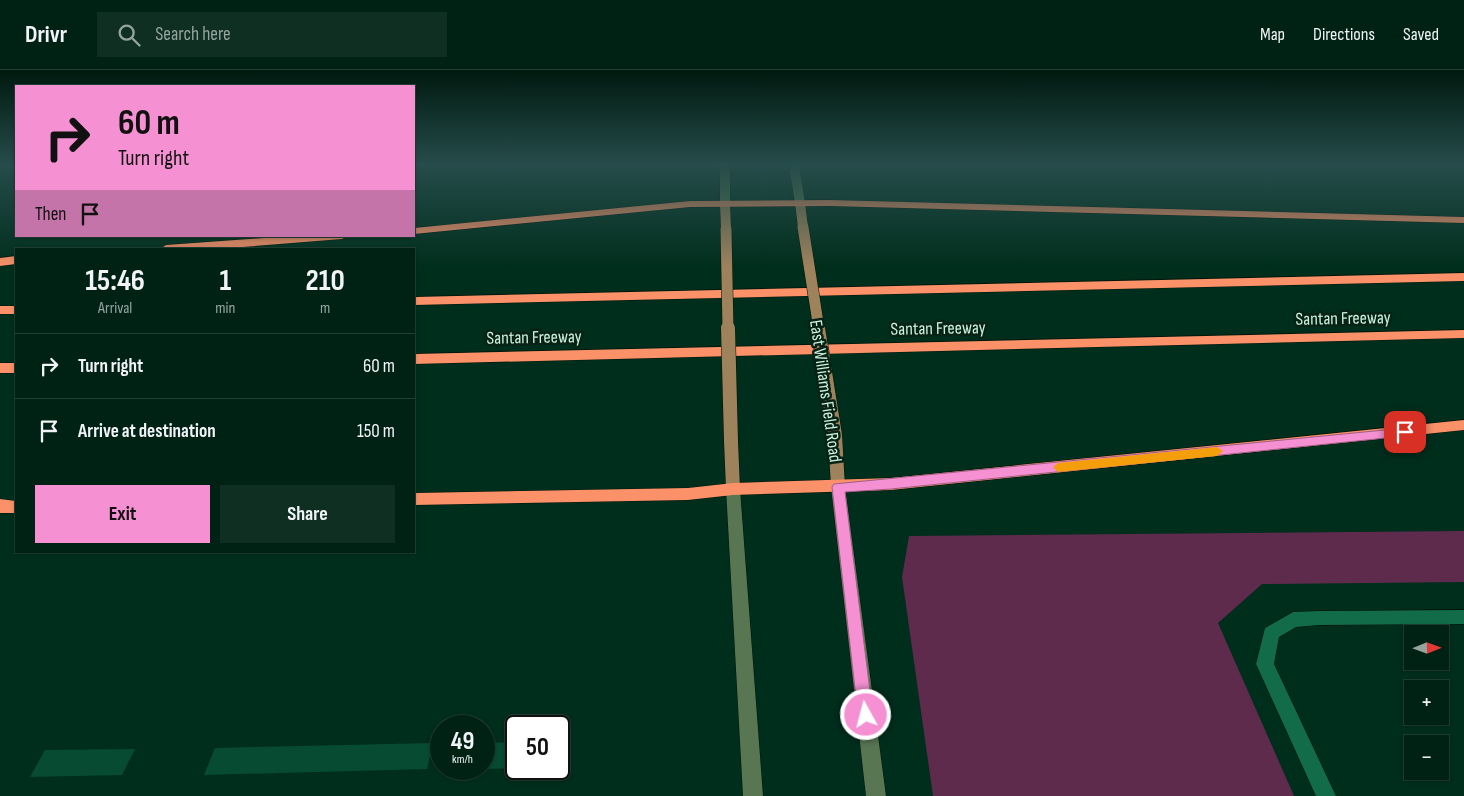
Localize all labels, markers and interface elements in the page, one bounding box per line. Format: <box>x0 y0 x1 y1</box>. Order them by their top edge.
search box <box>97 12 447 57</box>
text: Drivr <box>25 20 67 49</box>
icon: search <box>115 21 143 49</box>
text: Search here <box>155 23 231 46</box>
text: Map <box>1260 24 1285 45</box>
text: Directions <box>1313 24 1375 45</box>
text: Saved <box>1403 24 1439 45</box>
text: 60 m <box>118 102 180 145</box>
icon: right <box>35 105 100 170</box>
text: Turn right <box>118 145 189 172</box>
icon: arrive <box>76 200 104 228</box>
text: Then <box>35 203 66 226</box>
text: 15:46 <box>85 263 145 299</box>
text: 1 <box>219 263 231 299</box>
text: 210 <box>306 263 345 299</box>
text: Arrival <box>98 299 132 318</box>
text: min <box>215 299 235 318</box>
text: m <box>320 299 330 318</box>
street label: Santan Freeway <box>1295 307 1391 330</box>
street label: Santan Freeway <box>890 317 986 340</box>
street label: East Williams Field Road <box>805 319 846 464</box>
street label: Santan Freeway <box>486 326 582 349</box>
icon: right <box>35 352 63 380</box>
text: Turn right <box>78 355 143 378</box>
text: 60 m <box>363 355 395 378</box>
pin <box>1384 411 1426 453</box>
icon: arrive <box>35 417 63 445</box>
icon: arrive <box>1391 418 1419 446</box>
text: Arrive at destination <box>78 420 216 443</box>
text: 150 m <box>357 420 395 443</box>
button: Exit <box>35 485 210 543</box>
button: Share <box>220 485 395 543</box>
north arrow <box>1404 625 1449 670</box>
map controls <box>1404 625 1449 780</box>
button: + <box>1404 680 1449 725</box>
position arrow <box>839 688 891 740</box>
speed limit sign: 50 <box>505 715 570 780</box>
text: 49 <box>451 726 474 757</box>
button: − <box>1404 735 1449 780</box>
text: km/h <box>452 752 473 767</box>

